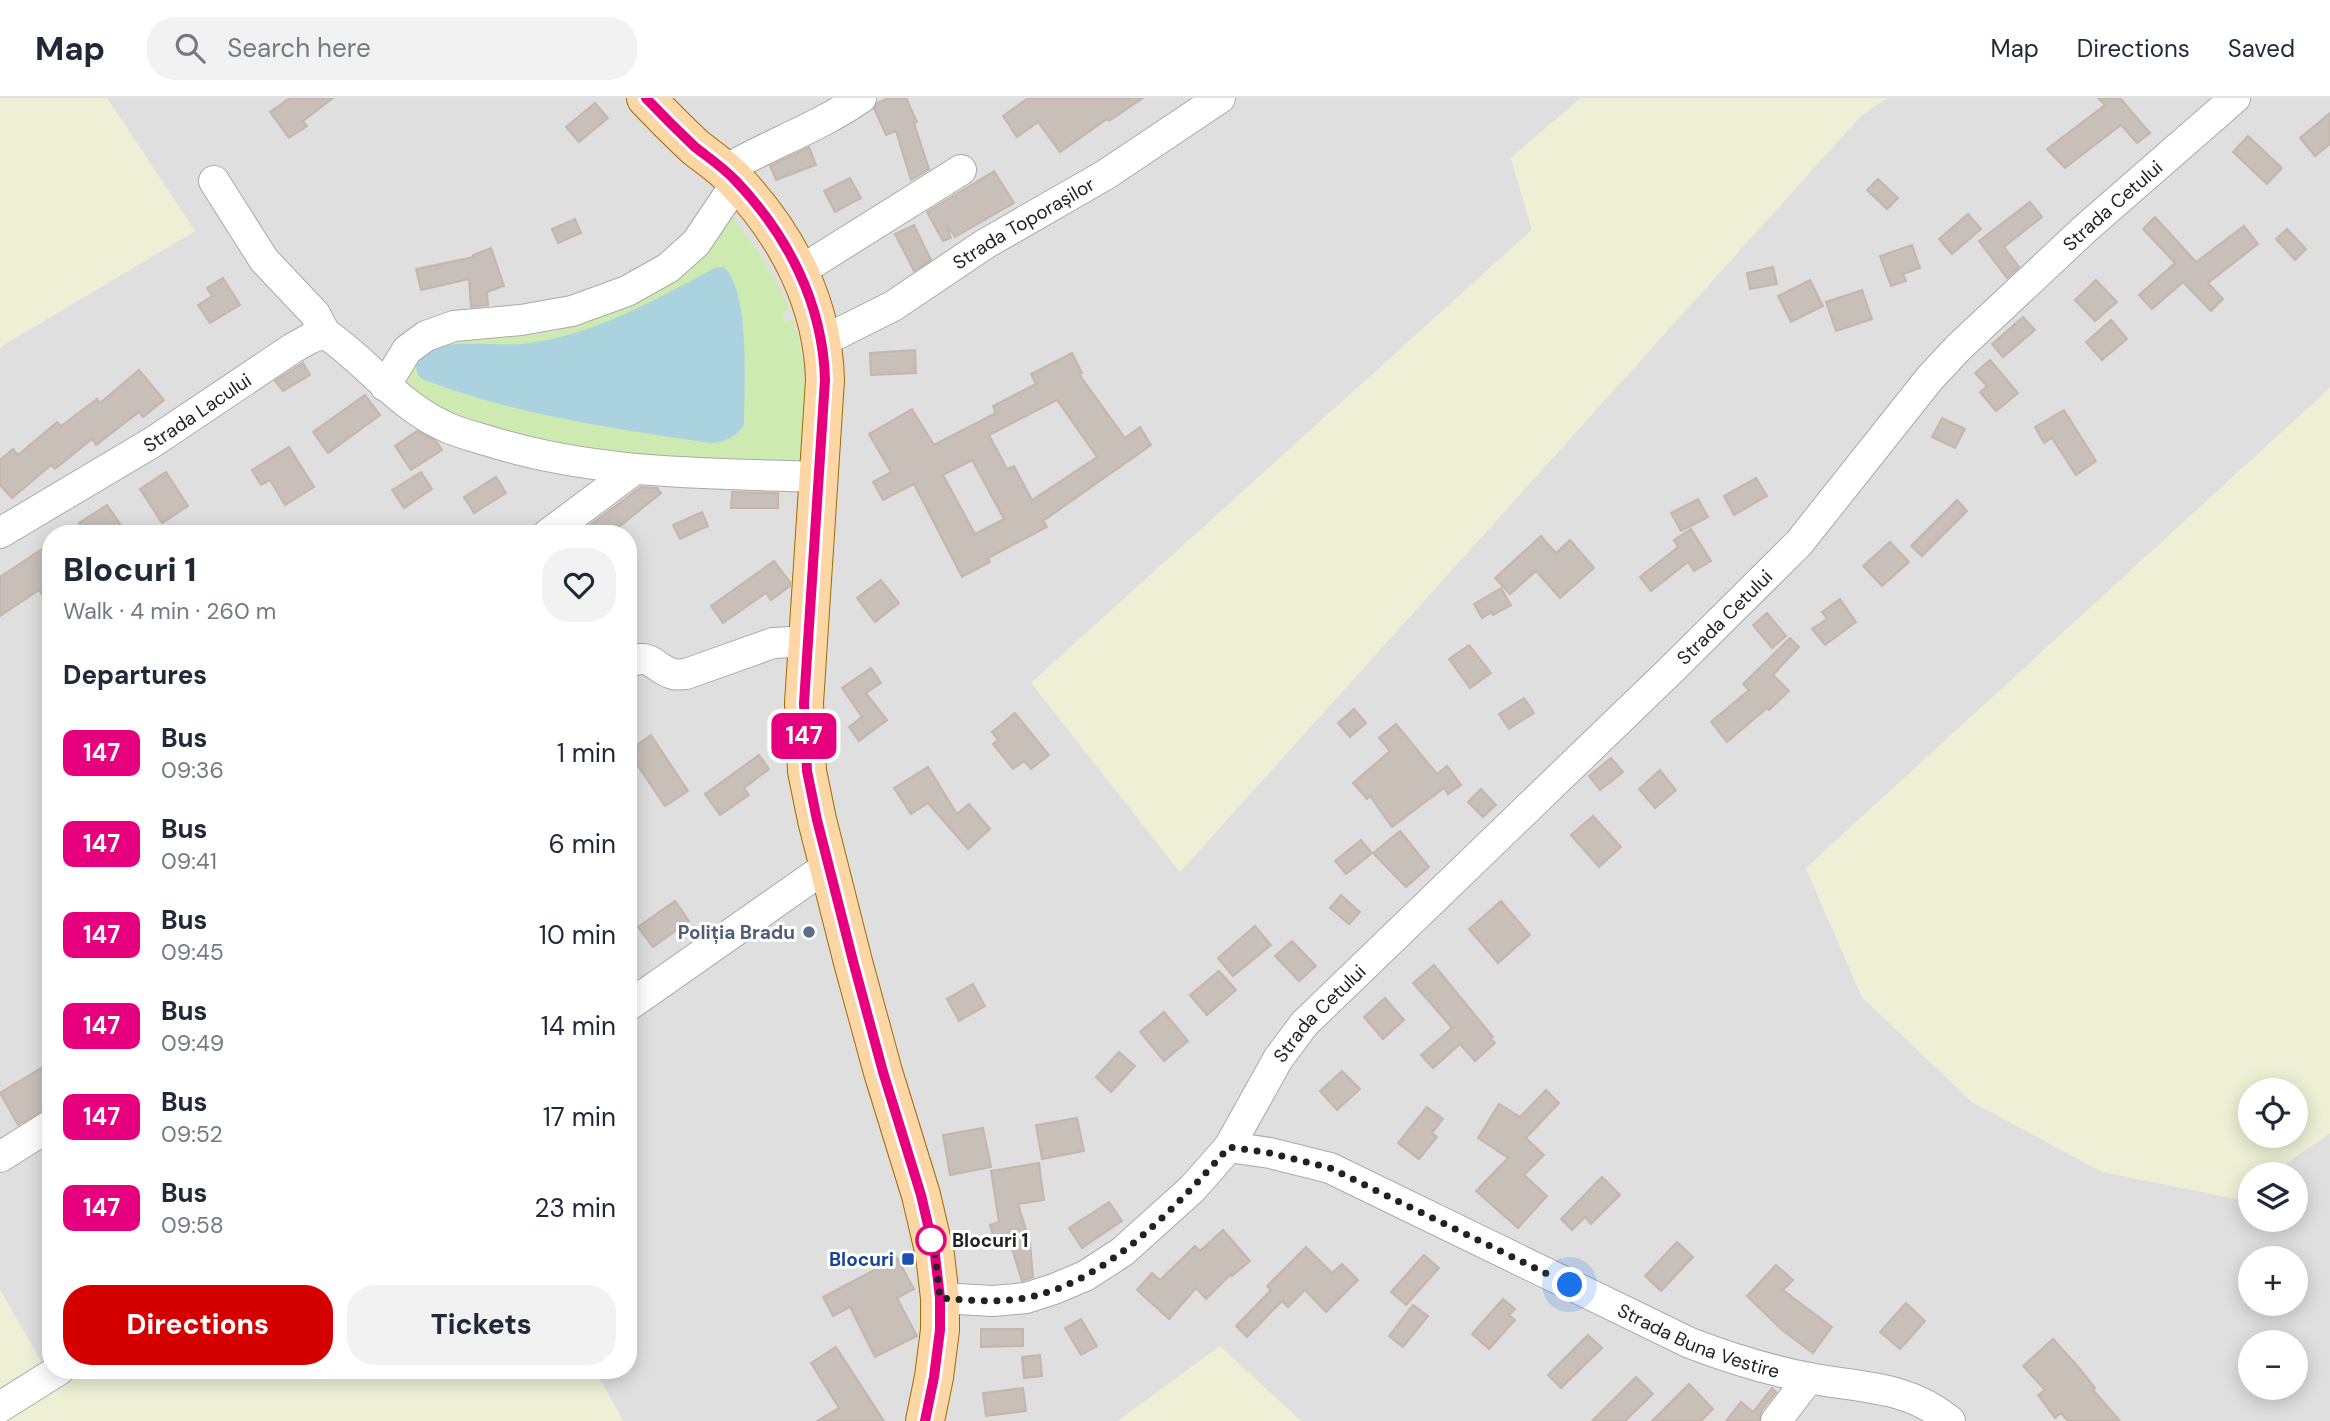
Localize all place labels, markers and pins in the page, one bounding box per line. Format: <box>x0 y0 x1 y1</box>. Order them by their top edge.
place label: Poliția Bradu <box>678 920 795 945</box>
marker: Poliția Bradu <box>801 924 817 940</box>
marker: Blocuri 1 <box>916 1225 946 1255</box>
place label: Blocuri 1 <box>952 1228 1028 1253</box>
place label: Blocuri <box>829 1247 894 1272</box>
marker: Blocuri <box>900 1251 916 1267</box>

